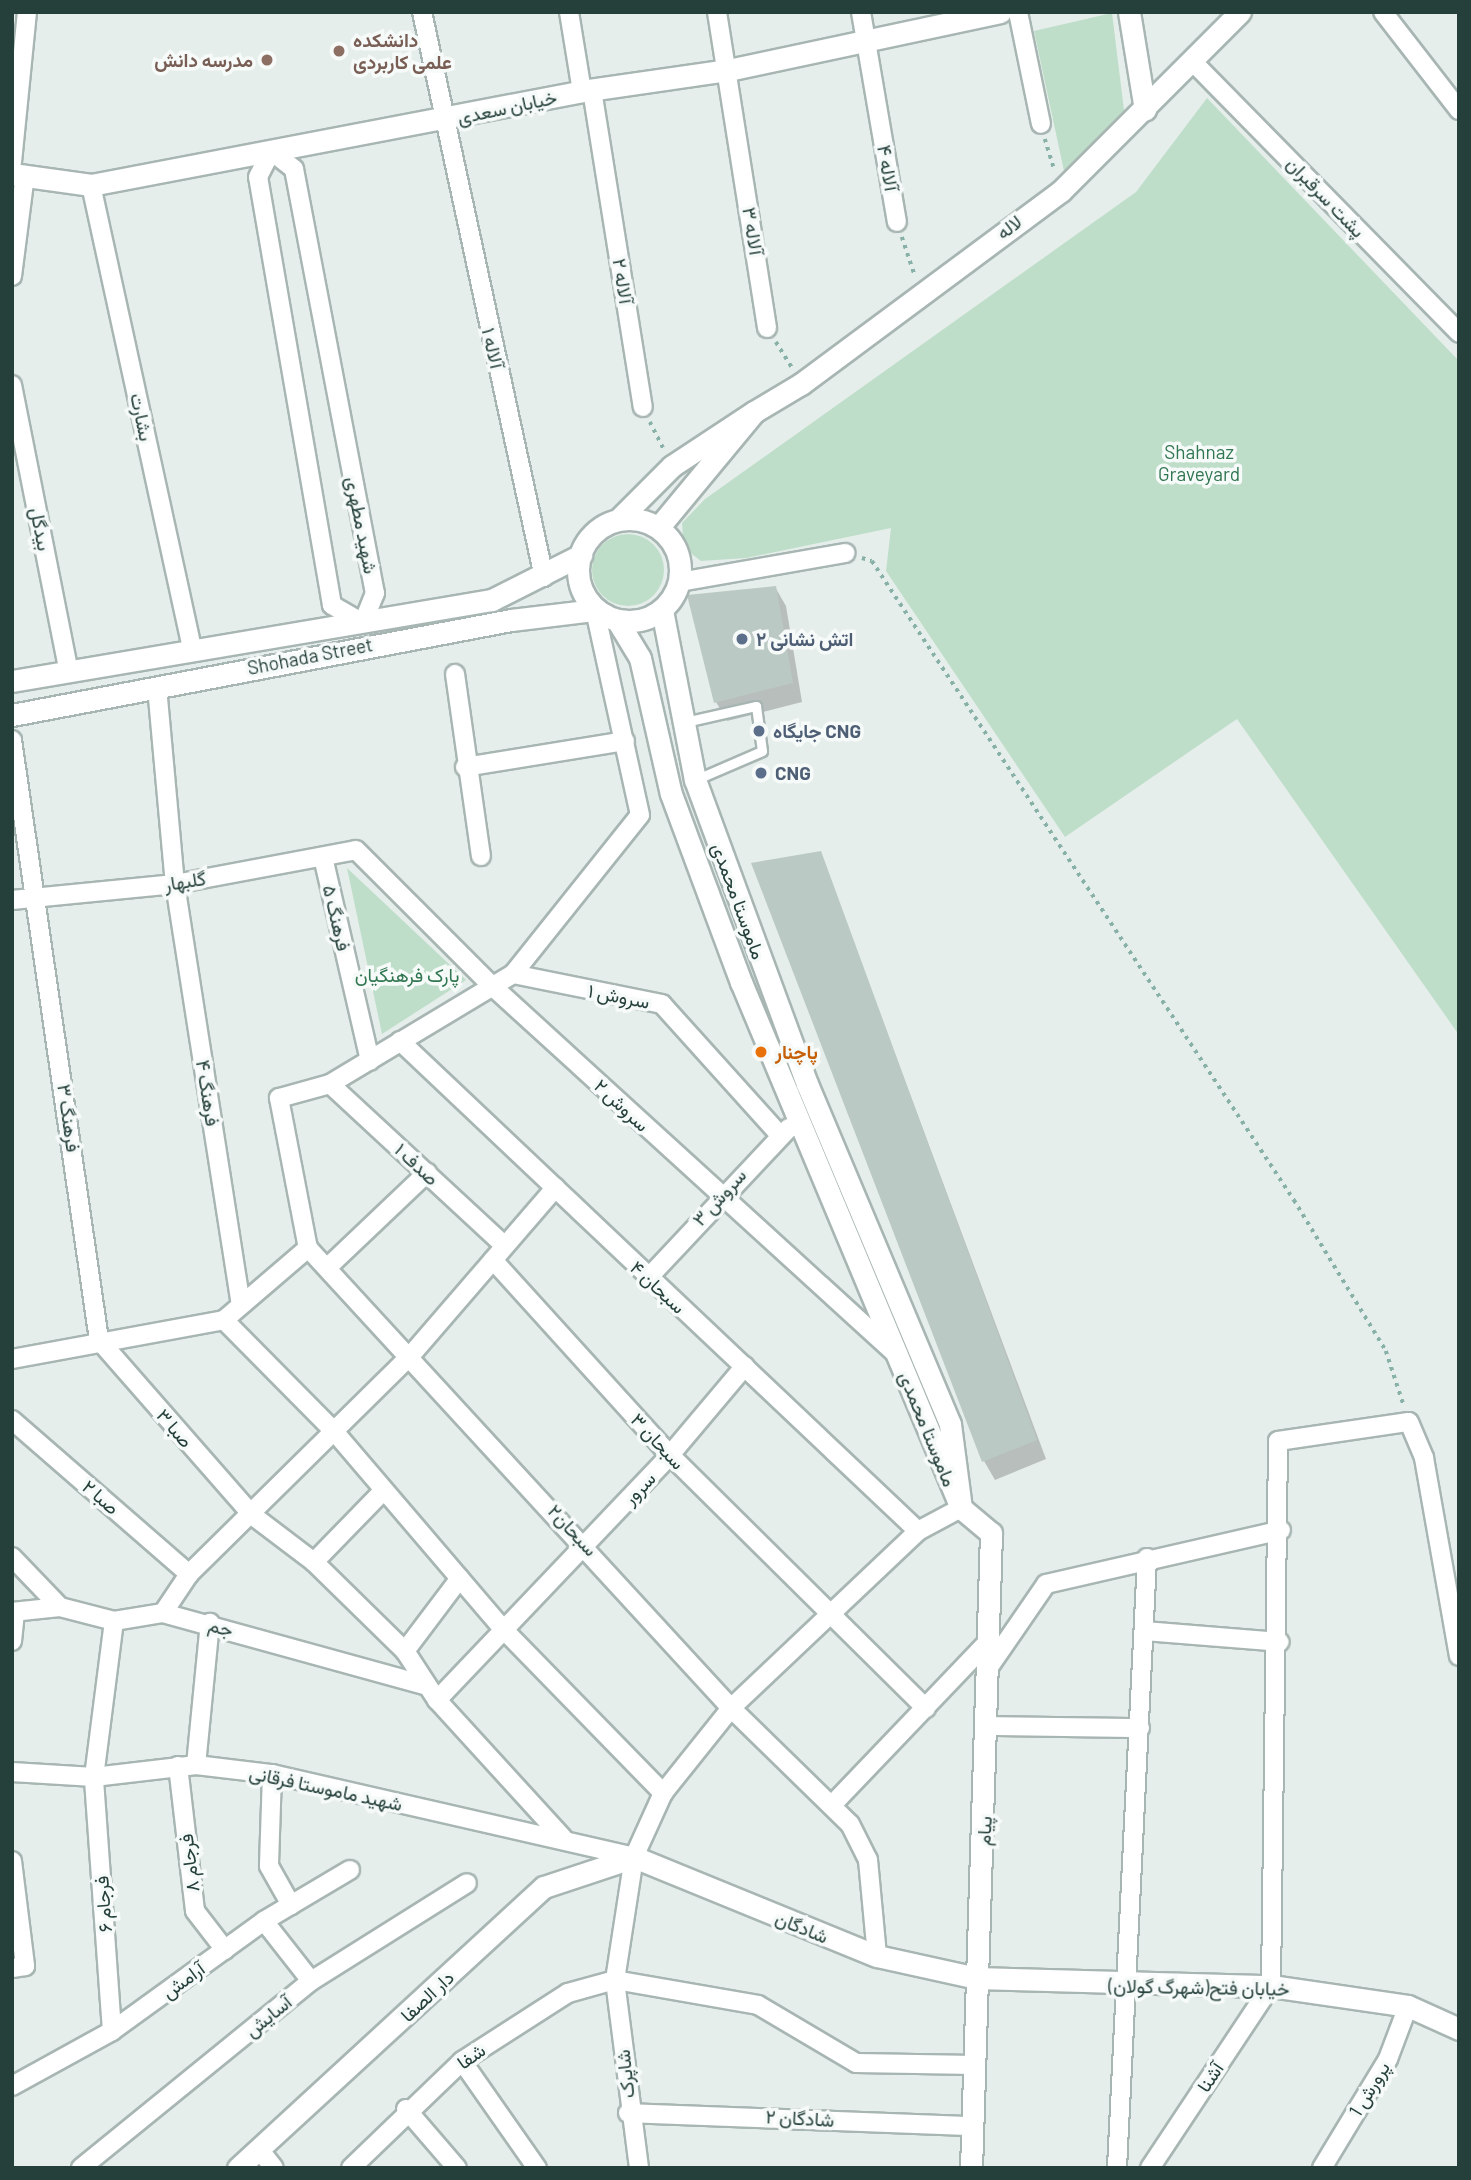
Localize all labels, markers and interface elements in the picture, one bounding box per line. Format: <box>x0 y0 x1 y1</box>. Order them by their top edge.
place label: دانشکده علمی کاربردی <box>353 29 452 73</box>
marker: دانشکده علمی کاربردی <box>331 43 347 59</box>
place label: مدرسه دانش <box>154 49 253 71</box>
marker: مدرسه دانش <box>259 52 275 68</box>
street label: خیابان سعدی <box>455 85 559 129</box>
street label: آلاله ۴ <box>873 143 903 193</box>
street label: پشت سرقبران <box>1282 152 1370 242</box>
street label: آلاله ۳ <box>738 205 768 257</box>
street label: لاله <box>992 210 1026 244</box>
street label: آلاله ۲ <box>608 257 638 305</box>
street label: آلاله ۱ <box>477 325 509 371</box>
street label: بشارت <box>126 391 158 443</box>
park label: Shahnaz Graveyard <box>1158 441 1240 485</box>
street label: شهید مطهری <box>341 475 383 575</box>
street label: بیدگل <box>26 505 56 553</box>
place label: اتش نشانی ۲ <box>756 628 854 650</box>
marker: اتش نشانی ۲ <box>734 631 750 647</box>
street label: Shohada Street <box>245 633 375 679</box>
place label: جایگاه CNG <box>773 720 861 742</box>
marker: جایگاه CNG <box>751 723 767 739</box>
place label: CNG <box>775 762 811 784</box>
marker: CNG <box>753 765 769 781</box>
street label: ماموستا محمدی <box>707 840 771 962</box>
street label: گلبهار <box>162 866 208 896</box>
street label: فرهنگ ۵ <box>318 883 356 953</box>
park label: پارک فرهنگیان <box>355 964 459 986</box>
street label: سروش ۱ <box>586 979 652 1013</box>
place label: پاچنار <box>775 1041 818 1063</box>
marker: پاچنار <box>753 1044 769 1060</box>
street label: فرهنگ ۴ <box>192 1058 224 1128</box>
street label: سروش ۲ <box>590 1074 654 1136</box>
street label: فرهنگ ۳ <box>53 1083 85 1153</box>
street label: صدف ۱ <box>390 1138 444 1190</box>
street label: سروش ۳ <box>687 1164 751 1230</box>
street label: سبحان ۴ <box>626 1256 690 1318</box>
street label: ماموستا محمدی <box>895 1368 961 1490</box>
street label: صبا ۳ <box>152 1404 198 1452</box>
street label: سبحان ۳ <box>626 1408 690 1474</box>
street label: سرور <box>618 1467 660 1509</box>
street label: صبا ۲ <box>78 1475 124 1519</box>
street label: سبحان۲ <box>543 1499 603 1561</box>
street label: جم <box>206 1613 236 1641</box>
street label: شهید ماموستا فرقانی <box>247 1761 405 1815</box>
street label: پیام <box>972 1816 996 1846</box>
street label: فرجام ۸ <box>174 1833 204 1893</box>
street label: فرجام ۶ <box>90 1875 116 1933</box>
street label: شادگان <box>772 1906 832 1948</box>
street label: آرامش <box>157 1957 209 2003</box>
street label: دار الصفا <box>396 1966 458 2026</box>
street label: خیابان فتح(شهرگ گولان) <box>1108 1974 1290 2000</box>
street label: آسایش <box>240 1990 296 2042</box>
street label: شفا <box>452 2038 490 2074</box>
street label: شاپرک <box>611 2049 639 2099</box>
street label: پرورش 1 <box>1344 2057 1394 2121</box>
street label: آشنا <box>1192 2058 1228 2096</box>
street label: شادگان ۲ <box>765 2105 835 2131</box>

